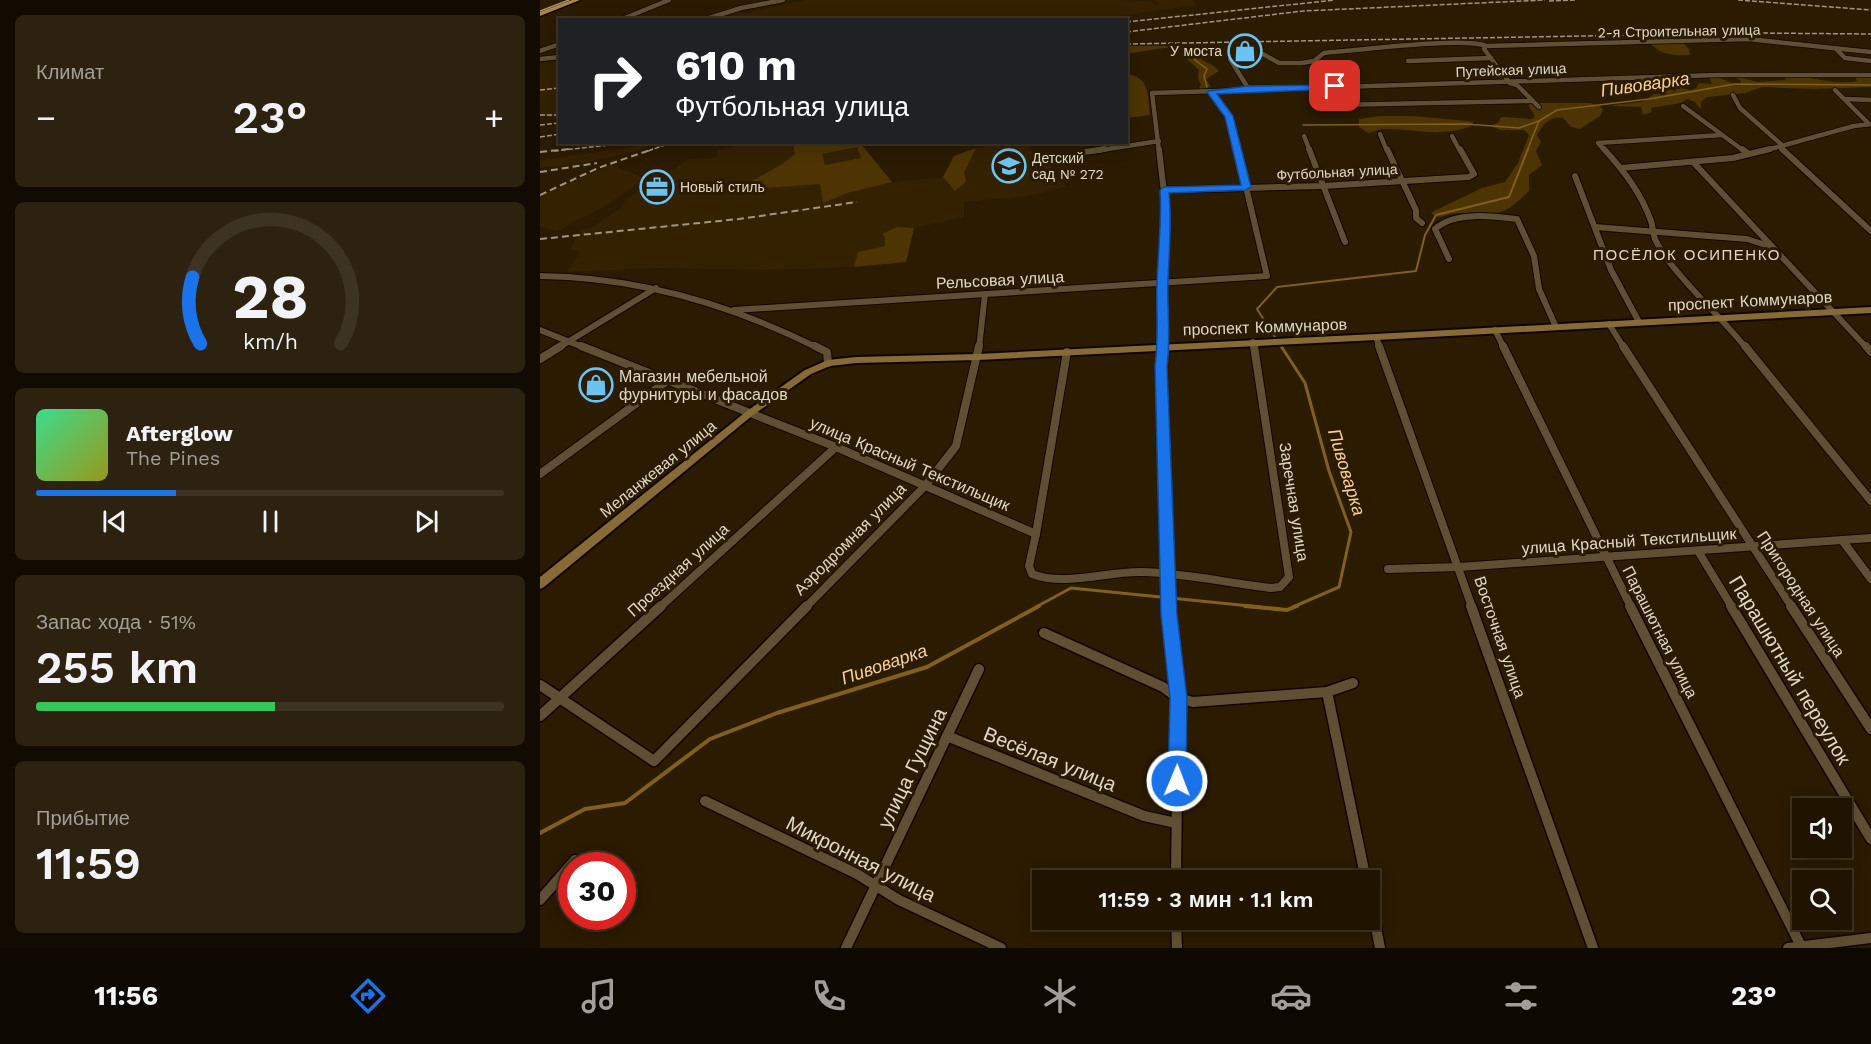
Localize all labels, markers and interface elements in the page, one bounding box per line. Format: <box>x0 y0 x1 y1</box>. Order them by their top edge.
street label: 2-я Строительная улица <box>1598 22 1761 40</box>
shop icon: У моста <box>1227 33 1263 69</box>
text: 610 m <box>675 41 797 90</box>
icon: right <box>576 42 654 120</box>
place label: У моста <box>1170 43 1222 59</box>
text: Климат <box>36 60 104 84</box>
pin <box>1309 60 1360 111</box>
street label: Путейская улица <box>1455 60 1567 80</box>
water label: Пивоварка <box>1599 67 1691 101</box>
icon: arrive <box>1318 69 1351 102</box>
text: 23° <box>233 91 307 144</box>
text: Футбольная улица <box>675 91 909 123</box>
text: − <box>36 98 56 137</box>
text: + <box>484 98 504 137</box>
school or university icon: Детский сад № 272 <box>991 148 1027 184</box>
place label: Детский сад № 272 <box>1032 150 1104 182</box>
street label: Футбольная улица <box>1276 161 1398 183</box>
office icon: Новый стиль <box>639 169 675 205</box>
place label: Новый стиль <box>680 179 765 195</box>
district label: ПОСЁЛОК ОСИПЕНКО <box>1593 246 1781 264</box>
text: 28 <box>232 261 308 334</box>
street label: Рельсовая улица <box>935 267 1065 293</box>
street label: проспект Коммунаров <box>1667 287 1833 315</box>
street label: проспект Коммунаров <box>1183 315 1347 339</box>
text: km/h <box>242 330 298 355</box>
shop icon: Магазин мебельной фурнитуры и фасадов <box>578 367 614 403</box>
place label: Магазин мебельной фурнитуры и фасадов <box>619 367 788 404</box>
street label: улица Красный Текстильщик <box>807 413 1014 515</box>
street label: Меланжевая улица <box>596 416 720 522</box>
text: Afterglow <box>126 421 233 446</box>
water label: Пивоварка <box>1324 426 1370 518</box>
street label: Заречная улица <box>1275 441 1313 563</box>
text: The Pines <box>126 446 220 470</box>
street label: Аэродромная улица <box>790 479 910 599</box>
icon: previous <box>98 505 131 538</box>
icon: pause <box>254 505 287 538</box>
icon: next <box>410 505 443 538</box>
street label: Проездная улица <box>623 519 733 621</box>
street label: улица Красный Текстильщик <box>1521 524 1738 558</box>
street label: Пригородная улица <box>1753 527 1849 661</box>
street label: Парашютная улица <box>1618 563 1702 701</box>
street label: Парашютный переулок <box>1724 571 1856 769</box>
street label: Восточная улица <box>1470 574 1530 700</box>
text: Запас хода · 51% <box>36 610 196 634</box>
water label: Пивоварка <box>838 639 930 689</box>
text: 255 km <box>36 641 198 694</box>
street label: улица Гущина <box>872 703 952 832</box>
street label: Весёлая улица <box>980 721 1121 797</box>
position arrow <box>1145 749 1209 813</box>
map controls <box>1792 798 1852 930</box>
button: sound <box>1792 798 1852 858</box>
text: Прибытие <box>36 806 130 830</box>
street label: Микронная улица <box>782 811 941 907</box>
text: 11:59 <box>36 837 141 890</box>
speed limit sign: 30 <box>558 852 636 930</box>
button: search <box>1792 870 1852 930</box>
text: 11:59 · 3 мин · 1.1 km <box>1099 887 1313 912</box>
icon: directions <box>347 975 389 1017</box>
icon: music <box>578 975 620 1017</box>
icon: phone <box>808 975 850 1017</box>
icon: climate <box>1039 975 1081 1017</box>
icon: car <box>1270 975 1312 1017</box>
icon: filters <box>1500 975 1542 1017</box>
text: 11:56 <box>94 980 158 1012</box>
text: 23° <box>1731 980 1777 1012</box>

